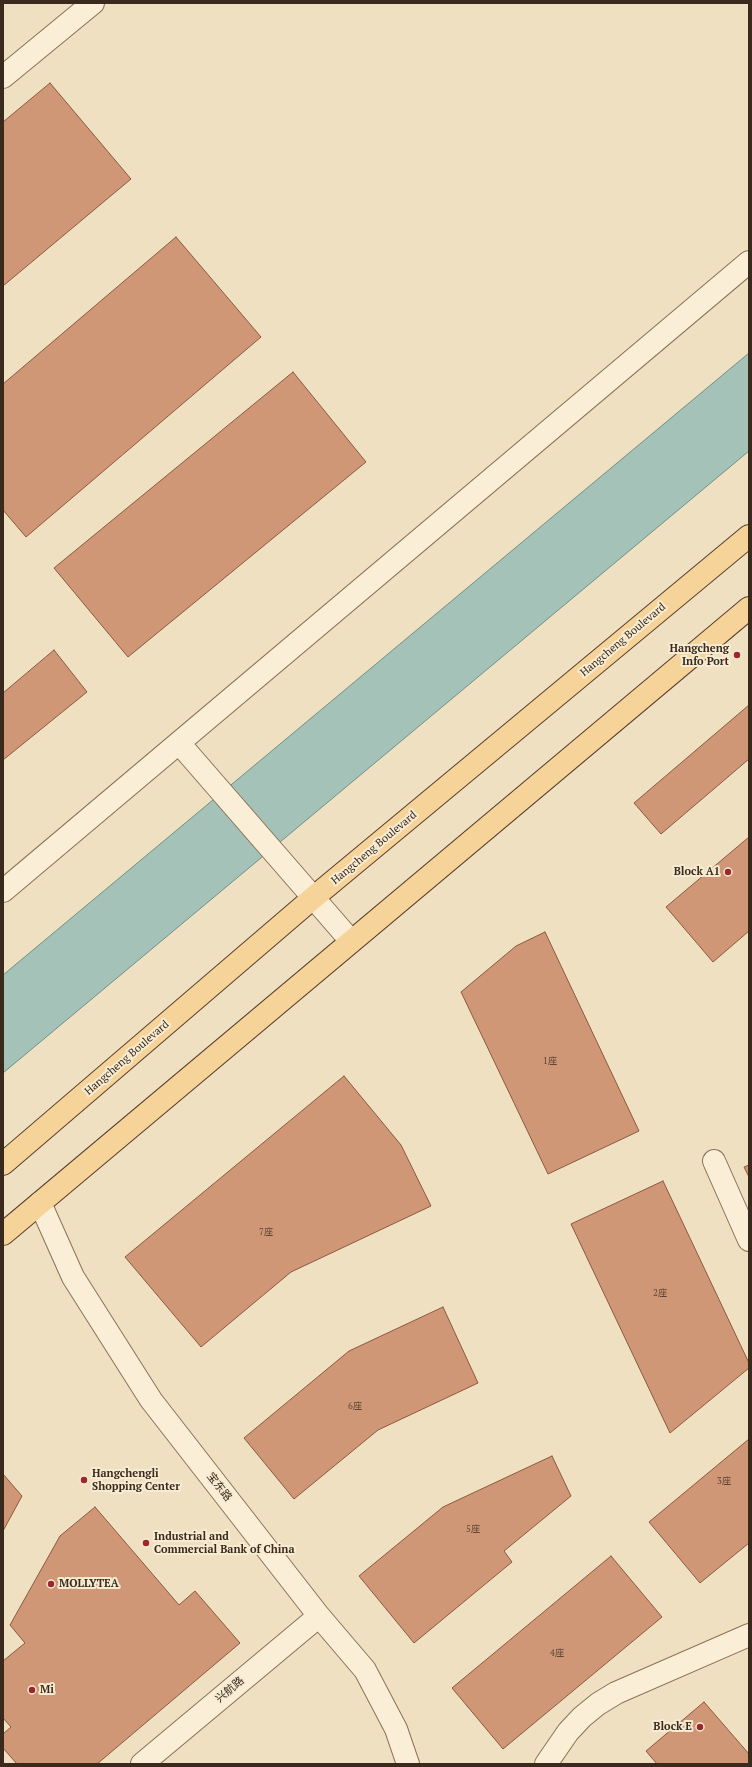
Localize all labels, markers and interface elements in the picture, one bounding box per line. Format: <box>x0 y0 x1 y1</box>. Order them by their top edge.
street label: Hangcheng Boulevard <box>578 600 668 680</box>
place label: Hangcheng Info Port <box>670 642 729 668</box>
marker: Hangcheng Info Port <box>732 650 742 660</box>
street label: Hangcheng Boulevard <box>329 808 419 888</box>
place label: Block A1 <box>674 865 720 879</box>
marker: Block A1 <box>723 867 733 877</box>
street label: Hangcheng Boulevard <box>82 1018 172 1098</box>
house number: 1座 <box>543 1056 557 1066</box>
house number: 7座 <box>259 1227 273 1237</box>
house number: 2座 <box>653 1288 667 1298</box>
house number: 6座 <box>348 1401 362 1411</box>
place label: Hangchengli Shopping Center <box>92 1467 180 1493</box>
street label: 宝东路 <box>204 1470 234 1504</box>
marker: Hangchengli Shopping Center <box>79 1475 89 1485</box>
house number: 3座 <box>717 1476 731 1486</box>
house number: 5座 <box>466 1524 480 1534</box>
place label: Industrial and Commercial Bank of China <box>154 1530 295 1556</box>
marker: Industrial and Commercial Bank of China <box>141 1538 151 1548</box>
place label: MOLLYTEA <box>59 1577 119 1591</box>
marker: MOLLYTEA <box>46 1579 56 1589</box>
house number: 4座 <box>550 1648 564 1658</box>
street label: 兴航路 <box>213 1674 247 1706</box>
place label: Mi <box>40 1683 54 1697</box>
marker: Mi <box>27 1685 37 1695</box>
place label: Block E <box>653 1720 692 1734</box>
marker: Block E <box>695 1722 705 1732</box>

